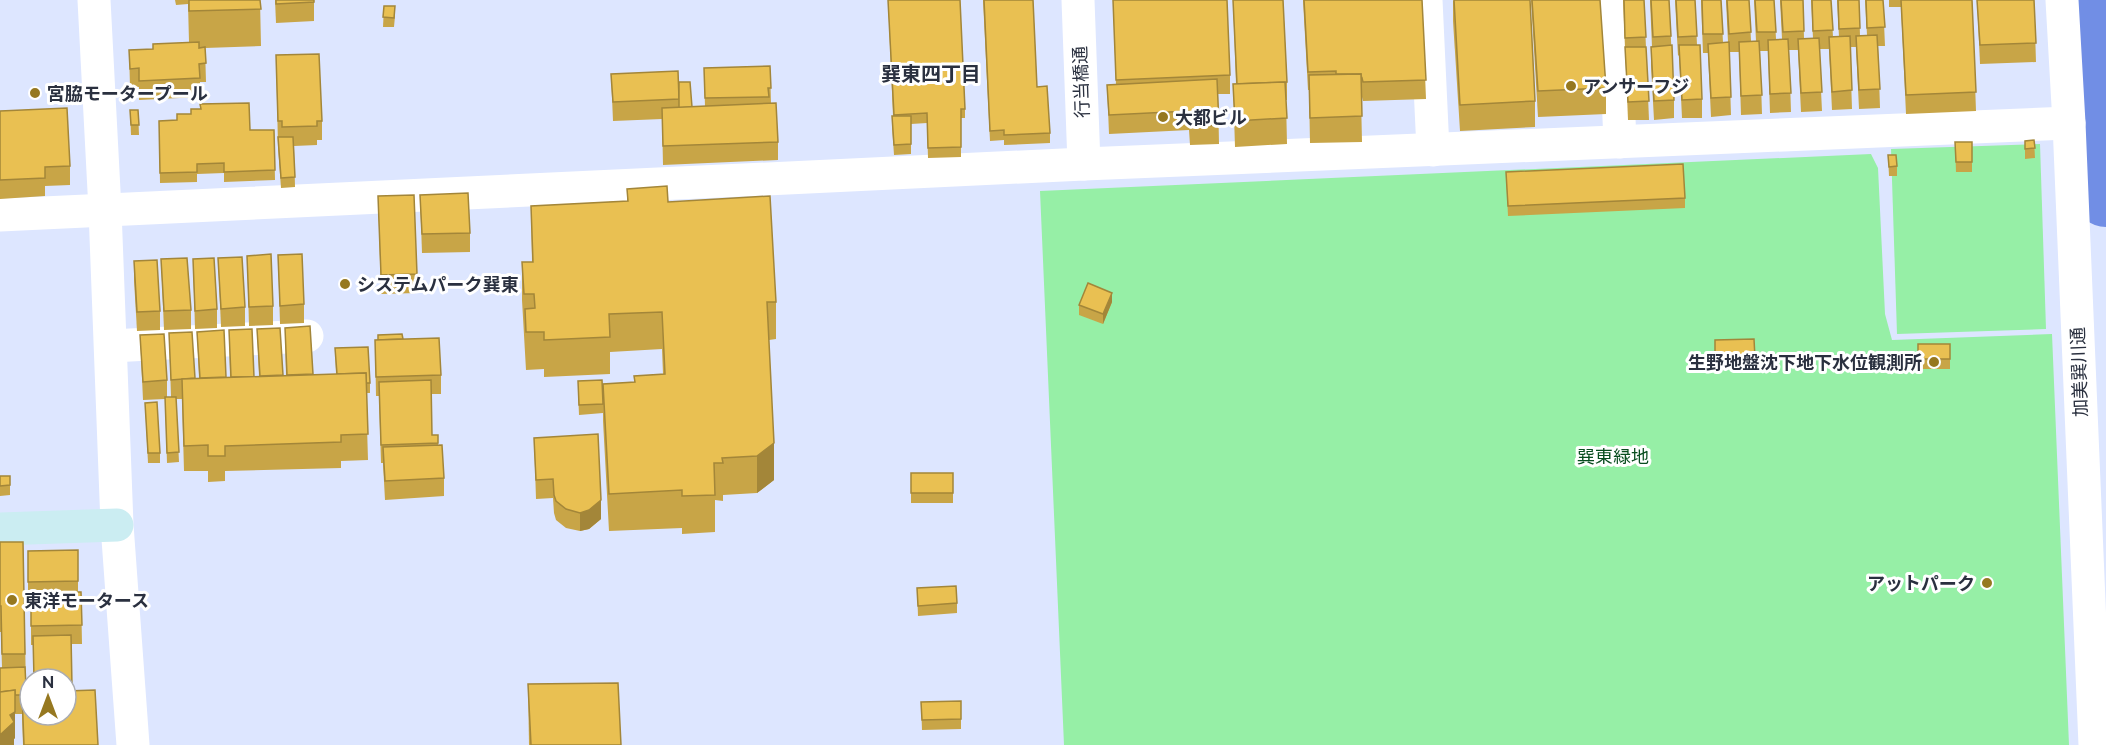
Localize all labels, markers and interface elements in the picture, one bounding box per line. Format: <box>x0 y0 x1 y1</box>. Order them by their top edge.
street label: 行当橋通 <box>1069 46 1093 118</box>
district label: 巽東四丁目 <box>881 62 981 86</box>
place label: アンサーフジ <box>1583 76 1689 97</box>
marker: アンサーフジ <box>1564 79 1578 93</box>
place label: 宮脇モータープール <box>47 83 208 104</box>
marker: 宮脇モータープール <box>28 86 42 100</box>
place label: 大都ビル <box>1175 107 1247 128</box>
marker: 大都ビル <box>1156 110 1170 124</box>
place label: システムパーク巽東 <box>357 274 518 295</box>
marker: システムパーク巽東 <box>338 277 352 291</box>
street label: 加美巽川通 <box>2067 327 2091 417</box>
place label: 生野地盤沈下地下水位観測所 <box>1688 352 1922 373</box>
marker: 生野地盤沈下地下水位観測所 <box>1927 355 1941 369</box>
park label: 巽東緑地 <box>1577 446 1649 467</box>
place label: アットパーク <box>1867 573 1975 594</box>
marker: アットパーク <box>1980 576 1994 590</box>
place label: 東洋モータース <box>24 590 149 611</box>
marker: 東洋モータース <box>5 593 19 607</box>
north arrow <box>18 667 78 727</box>
text: N <box>42 673 54 692</box>

